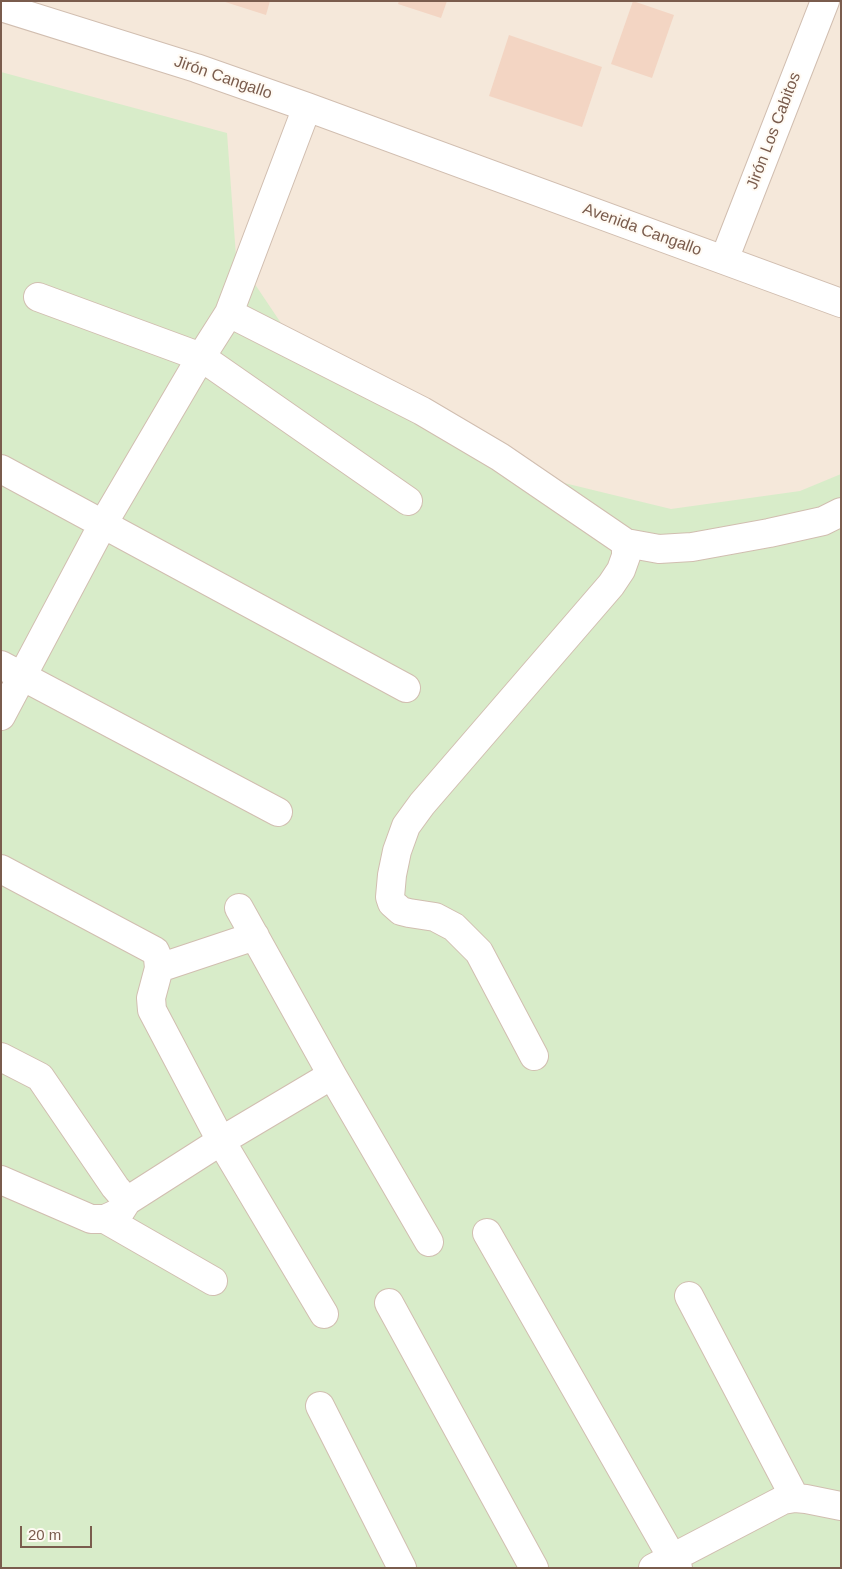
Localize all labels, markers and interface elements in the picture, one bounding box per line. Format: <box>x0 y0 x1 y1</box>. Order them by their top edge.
street label: Jirón Cangallo <box>172 52 274 104</box>
street label: Jirón Los Cabitos <box>743 70 805 192</box>
street label: Avenida Cangallo <box>580 200 704 260</box>
scale bar <box>22 1516 95 1548</box>
text: 20 m <box>28 1526 61 1543</box>

